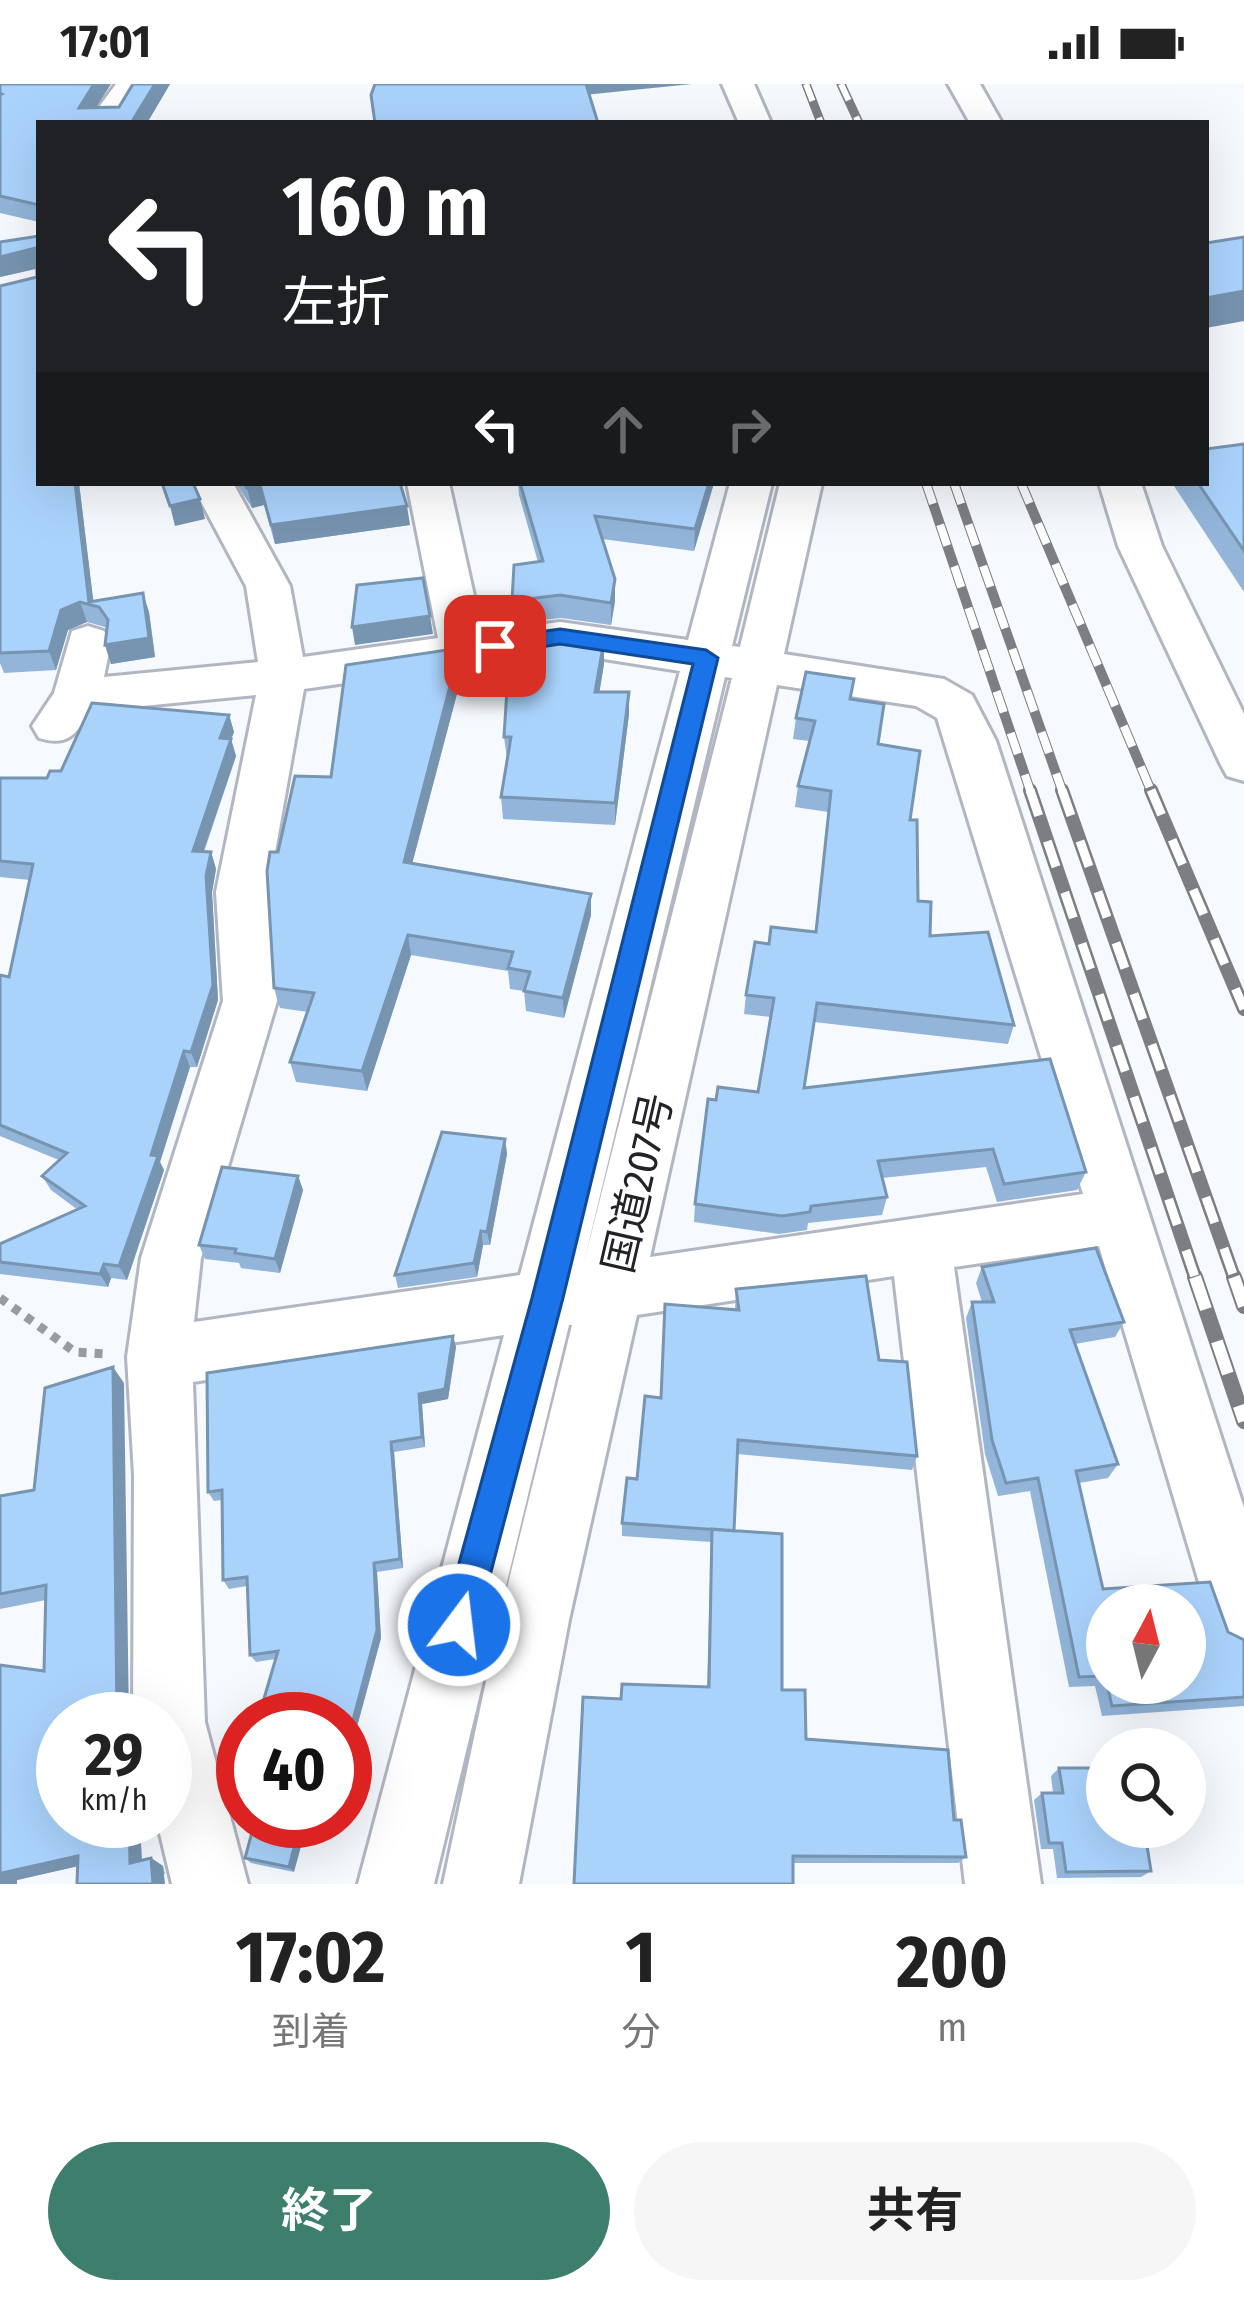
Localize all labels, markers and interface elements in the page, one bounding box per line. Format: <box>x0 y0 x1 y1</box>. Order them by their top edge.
text: 17:01 <box>60 15 151 69</box>
text: 160 m <box>282 156 489 257</box>
icon: left <box>84 168 240 324</box>
text: 左折 <box>282 271 390 335</box>
icon: left <box>464 396 530 462</box>
icon: ahead <box>590 396 656 462</box>
icon: right <box>716 396 782 462</box>
pin <box>444 595 546 697</box>
icon: arrive <box>462 613 528 679</box>
street label: 国道207号 <box>593 1089 683 1278</box>
position arrow <box>396 1562 522 1688</box>
north arrow <box>1086 1584 1206 1704</box>
map controls <box>1086 1584 1206 1848</box>
speed limit sign: 40 <box>216 1692 372 1848</box>
text: 29 <box>85 1719 143 1791</box>
button: search <box>1086 1728 1206 1848</box>
text: km/h <box>81 1782 147 1818</box>
text: 17:02 <box>236 1915 385 2001</box>
text: 1 <box>626 1915 656 2001</box>
text: 200 <box>896 1920 1008 2006</box>
text: m <box>937 2005 967 2051</box>
text: 到着 <box>272 2009 350 2055</box>
text: 分 <box>621 2009 660 2055</box>
button: 終了 <box>48 2142 610 2280</box>
button: 共有 <box>634 2142 1196 2280</box>

